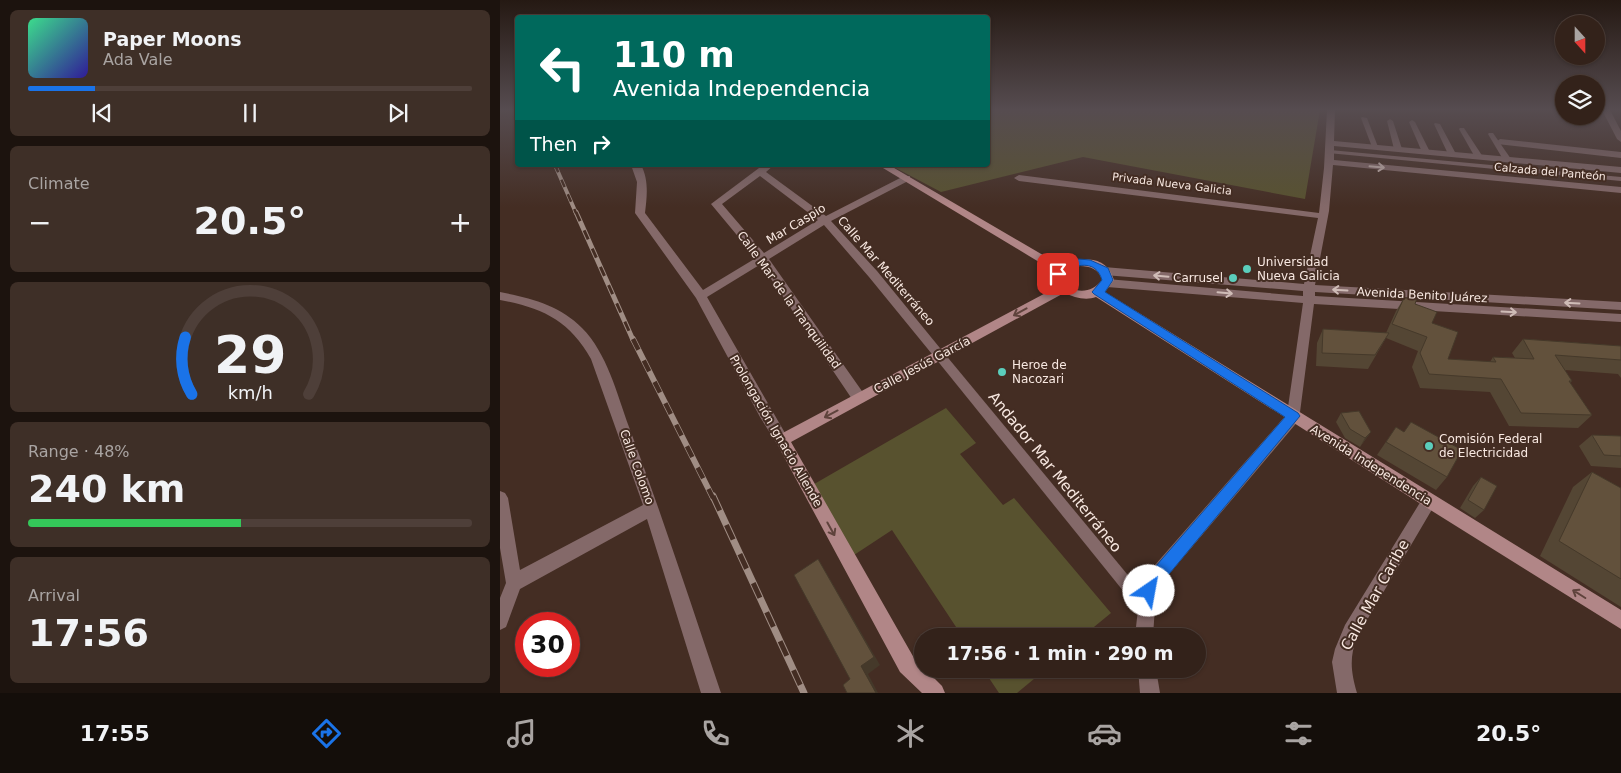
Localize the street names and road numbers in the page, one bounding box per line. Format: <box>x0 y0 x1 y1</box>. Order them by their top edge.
street label: Calzada del Panteón <box>1494 161 1606 183</box>
street label: Privada Nueva Galicia <box>1111 170 1233 198</box>
street label: Mar Caspio <box>764 201 828 247</box>
street label: Calle Mar Mediterráneo <box>835 214 937 328</box>
street label: Calle Mar de la Tranquilidad <box>734 228 844 372</box>
street label: Avenida Benito Juárez <box>1356 285 1488 305</box>
street label: Calle Jesús García <box>871 334 973 396</box>
street label: Prolongación Ignacio Allende <box>727 353 825 509</box>
street label: Andador Mar Mediterráneo <box>985 388 1125 556</box>
street label: Avenida Independencia <box>1308 422 1434 508</box>
street label: Calle Colomo <box>617 427 657 507</box>
street label: Calle Mar Caribe <box>1337 536 1413 654</box>

